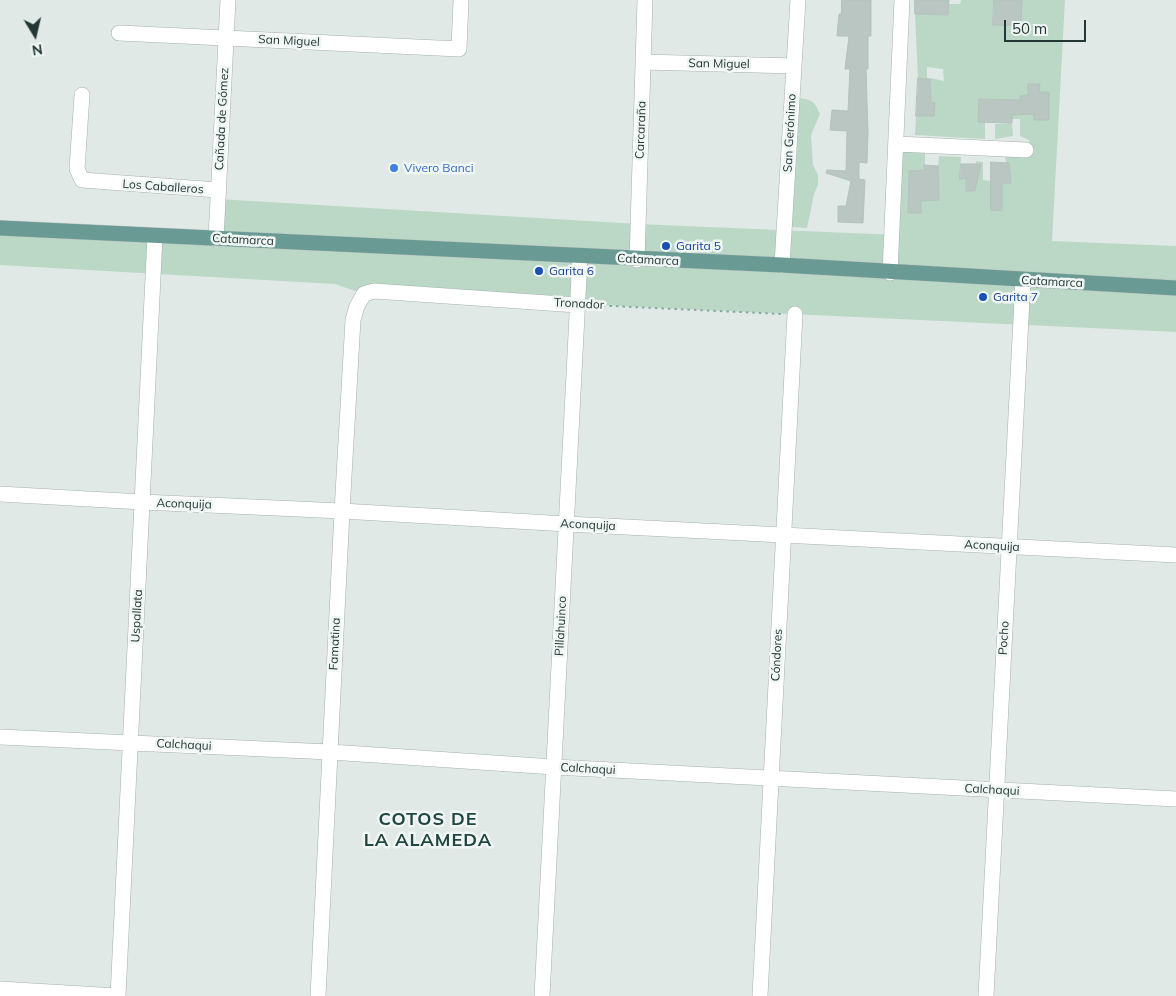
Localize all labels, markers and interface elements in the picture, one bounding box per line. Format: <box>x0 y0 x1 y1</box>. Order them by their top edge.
north arrow <box>10 10 60 60</box>
scale bar <box>1006 10 1088 42</box>
text: 50 m <box>1012 19 1047 38</box>
street label: San Miguel <box>258 32 320 50</box>
text: N <box>31 40 44 60</box>
street label: San Miguel <box>688 56 750 72</box>
street label: Cañada de Gómez <box>212 67 232 171</box>
street label: San Gerónimo <box>781 93 799 173</box>
street label: Carcaraña <box>633 101 649 159</box>
place label: Vivero Banci <box>404 161 473 175</box>
marker: Vivero Banci <box>388 162 400 174</box>
street label: Los Caballeros <box>122 177 204 197</box>
street label: Catamarca <box>212 231 274 249</box>
place label: Garita 5 <box>676 239 721 253</box>
marker: Garita 5 <box>660 240 672 252</box>
street label: Catamarca <box>617 251 679 269</box>
place label: Garita 6 <box>549 264 594 278</box>
marker: Garita 6 <box>533 265 545 277</box>
street label: Catamarca <box>1021 273 1083 291</box>
place label: Garita 7 <box>993 290 1038 304</box>
marker: Garita 7 <box>977 291 989 303</box>
street label: Tronador <box>554 295 604 313</box>
street label: Aconquija <box>156 496 212 512</box>
street label: Aconquija <box>560 516 616 534</box>
street label: Aconquija <box>964 537 1020 555</box>
street label: Uspallata <box>128 589 146 643</box>
street label: Pillahuinco <box>552 596 570 656</box>
street label: Famatina <box>326 617 344 671</box>
street label: Pocho <box>996 621 1012 655</box>
street label: Cóndores <box>768 628 786 682</box>
street label: Calchaqui <box>156 736 212 754</box>
street label: Calchaqui <box>560 760 616 778</box>
street label: Calchaqui <box>964 781 1020 799</box>
district label: COTOS DE LA ALAMEDA <box>363 809 493 852</box>

